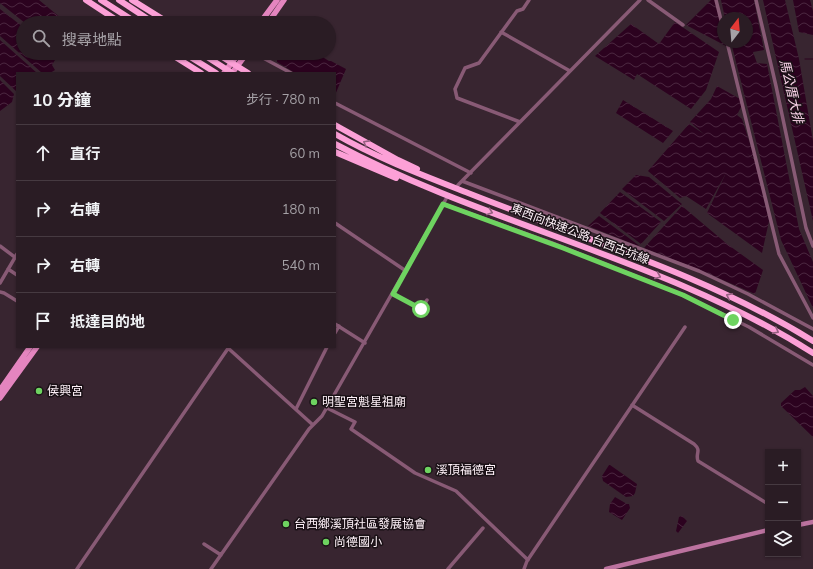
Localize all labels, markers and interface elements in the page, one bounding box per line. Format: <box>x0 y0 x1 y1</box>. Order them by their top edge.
north arrow <box>717 12 753 48</box>
search box <box>16 16 336 60</box>
icon: search <box>30 27 52 49</box>
text: 搜尋地點 <box>62 30 122 49</box>
water label: 馬公厝大排 <box>777 58 808 126</box>
text: 10 分鐘 <box>32 89 91 110</box>
text: 步行 · 780 m <box>246 91 320 107</box>
one-way arrow <box>363 140 370 147</box>
icon: ahead <box>32 142 54 164</box>
text: 直行 <box>70 144 100 163</box>
text: 60 m <box>290 145 320 161</box>
icon: right <box>32 198 54 220</box>
text: 右轉 <box>70 200 100 219</box>
street label: 東西向快速公路 台西古坑線 <box>509 200 652 267</box>
text: 180 m <box>282 201 320 217</box>
one-way arrow <box>486 207 493 216</box>
icon: right <box>32 254 54 276</box>
text: 右轉 <box>70 256 100 275</box>
text: 540 m <box>282 257 320 273</box>
one-way arrow <box>655 272 662 280</box>
one-way arrow <box>726 293 734 301</box>
route start <box>412 300 430 318</box>
icon: arrive <box>32 310 54 332</box>
route end <box>724 311 742 329</box>
text: 抵達目的地 <box>70 312 145 331</box>
one-way arrow <box>772 326 779 334</box>
place label: 侯興宮 <box>47 383 83 398</box>
marker: 侯興宮 <box>34 386 44 396</box>
place label: 明聖宮魁星祖廟 <box>322 394 406 409</box>
marker: 明聖宮魁星祖廟 <box>309 397 319 407</box>
map controls <box>765 449 801 557</box>
button: + <box>765 449 801 485</box>
place label: 溪頂福德宮 <box>436 462 496 477</box>
marker: 溪頂福德宮 <box>423 465 433 475</box>
button: − <box>765 485 801 521</box>
place label: 台西鄉溪頂社區發展協會 <box>294 516 426 531</box>
marker: 台西鄉溪頂社區發展協會 <box>281 519 291 529</box>
button: layers <box>765 521 801 557</box>
place label: 尚德國小 <box>334 534 382 549</box>
marker: 尚德國小 <box>321 537 331 547</box>

